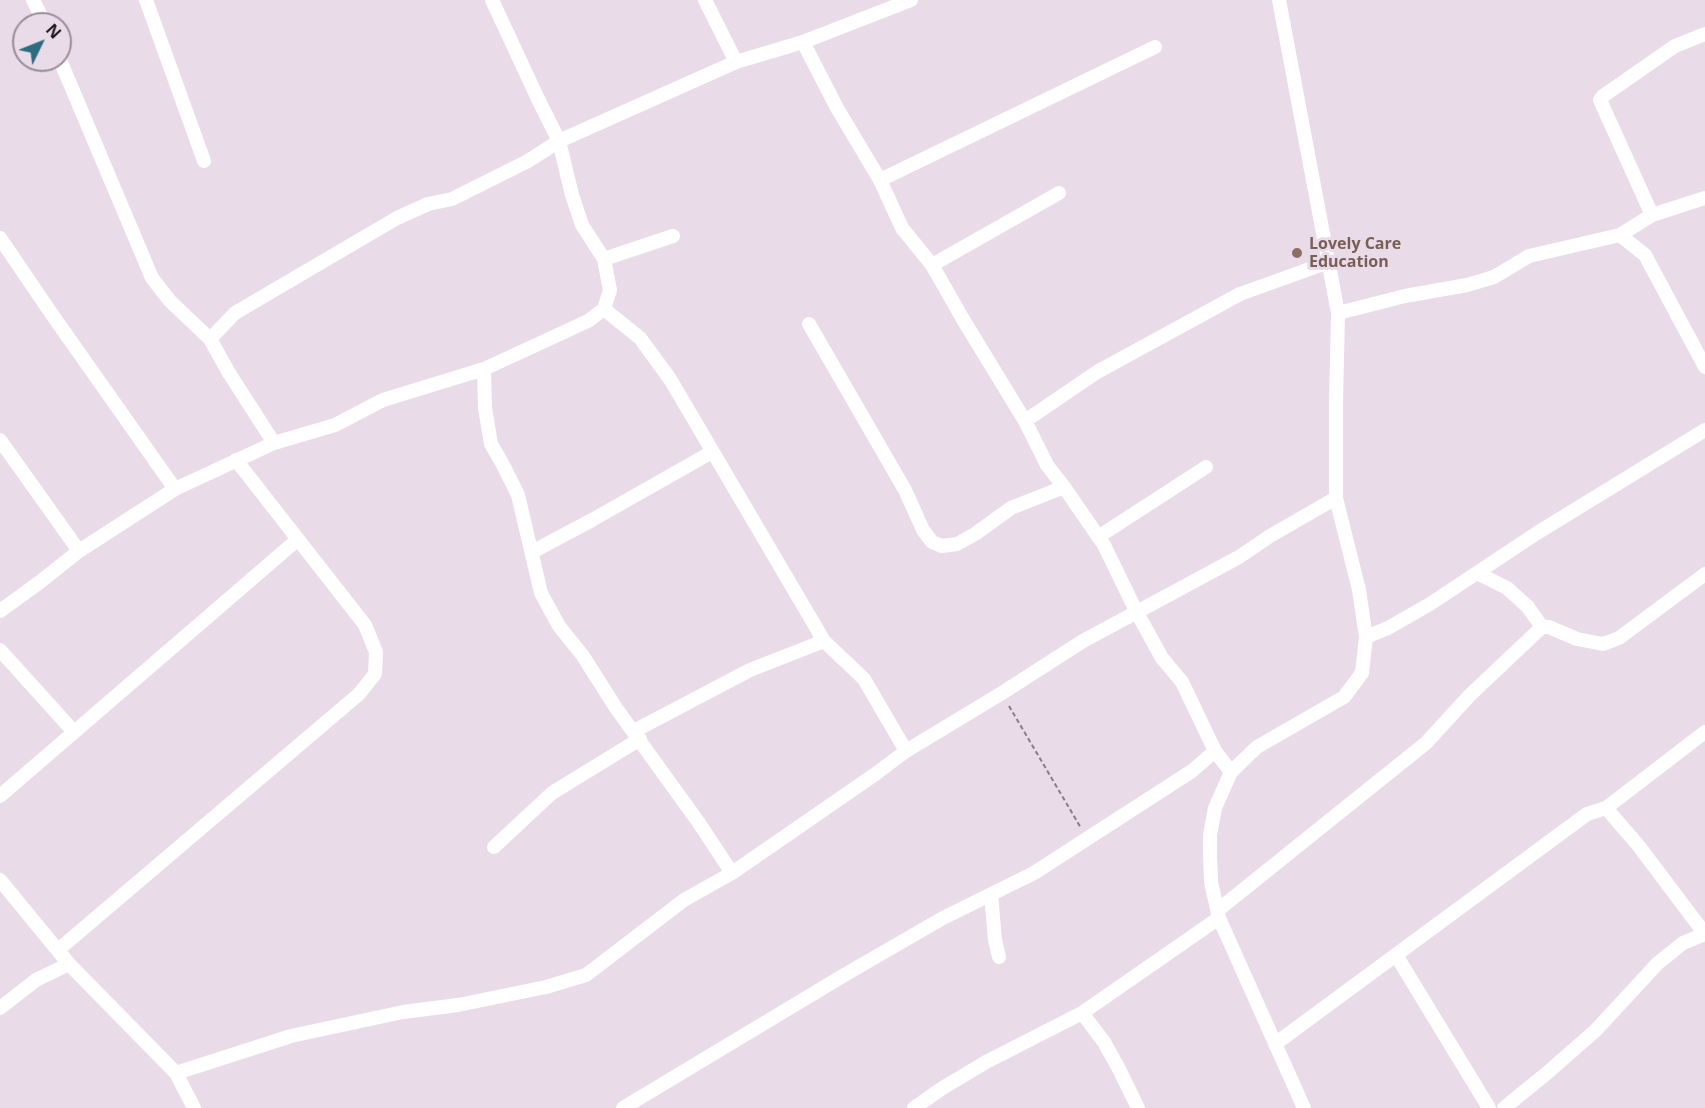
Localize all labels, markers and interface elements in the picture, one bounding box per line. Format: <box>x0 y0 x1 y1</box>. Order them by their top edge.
north arrow <box>12 12 72 72</box>
text: N <box>41 19 66 43</box>
place label: Lovely Care Education <box>1309 234 1401 272</box>
marker: Lovely Care Education <box>1290 246 1304 260</box>

